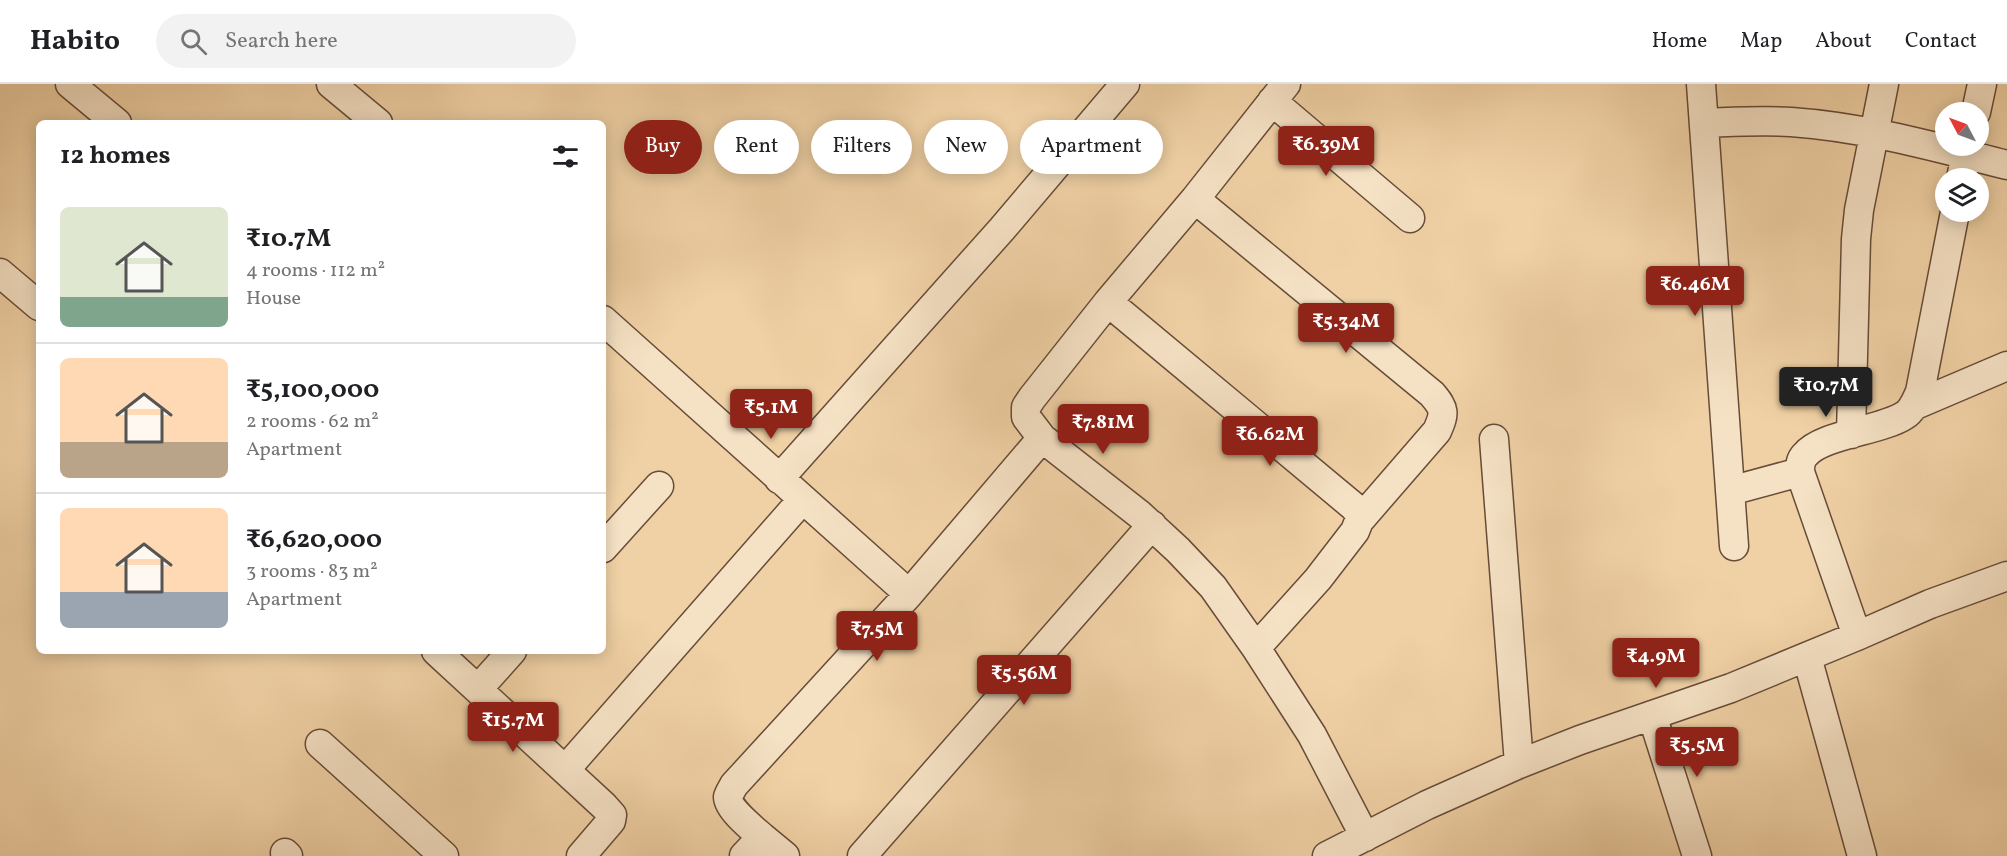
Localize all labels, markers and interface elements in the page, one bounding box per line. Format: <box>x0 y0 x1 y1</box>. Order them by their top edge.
search box <box>156 14 576 68</box>
text: Habito <box>30 22 120 61</box>
icon: search <box>177 25 210 58</box>
text: Search here <box>225 26 338 57</box>
text: Home <box>1652 27 1707 56</box>
text: Map <box>1740 27 1782 56</box>
text: About <box>1815 27 1872 56</box>
text: Contact <box>1905 27 1977 56</box>
north arrow <box>1935 102 1989 156</box>
map controls <box>1935 102 1989 222</box>
chip: Buy <box>624 120 702 174</box>
chip: Rent <box>714 120 799 174</box>
chip: Filters <box>811 120 912 174</box>
chip: New <box>924 120 1008 174</box>
chip: Apartment <box>1020 120 1163 174</box>
pin: ₹6.39M <box>1277 126 1375 177</box>
text: ₹6.39M <box>1292 131 1360 159</box>
text: 12 homes <box>60 138 171 174</box>
icon: filters <box>549 140 582 173</box>
button: layers <box>1935 168 1989 222</box>
text: ₹10.7M <box>246 221 331 257</box>
icon: home <box>108 231 180 303</box>
text: 4 rooms · 112 m² <box>246 257 385 285</box>
pin: ₹6.46M <box>1646 266 1744 317</box>
text: ₹6.46M <box>1660 271 1730 299</box>
text: House <box>246 285 301 313</box>
pin: ₹5.34M <box>1297 303 1395 354</box>
text: ₹5.34M <box>1312 308 1380 336</box>
pin: ₹10.7M <box>1777 367 1875 418</box>
text: ₹5,100,000 <box>246 372 379 408</box>
text: ₹10.7M <box>1793 372 1859 400</box>
icon: home <box>108 382 180 454</box>
pin: ₹5.1M <box>729 389 813 440</box>
text: ₹5.1M <box>744 394 798 422</box>
pin: ₹7.81M <box>1054 404 1152 455</box>
text: 2 rooms · 62 m² <box>246 408 379 436</box>
text: ₹7.81M <box>1072 409 1134 437</box>
pin: ₹6.62M <box>1221 416 1319 467</box>
text: ₹6.62M <box>1236 421 1304 449</box>
text: Apartment <box>246 436 342 464</box>
text: ₹6,620,000 <box>246 522 382 558</box>
icon: home <box>108 532 180 604</box>
text: 3 rooms · 83 m² <box>246 558 378 586</box>
text: Apartment <box>246 586 342 614</box>
pin: ₹7.5M <box>835 611 919 662</box>
text: ₹7.5M <box>850 616 904 644</box>
pin: ₹4.9M <box>1614 638 1698 689</box>
text: ₹4.9M <box>1626 643 1686 671</box>
pin: ₹5.56M <box>975 655 1073 706</box>
text: ₹5.56M <box>991 660 1057 688</box>
pin: ₹15.7M <box>464 702 562 753</box>
text: ₹15.7M <box>482 707 544 735</box>
pin: ₹5.5M <box>1655 727 1739 778</box>
text: ₹5.5M <box>1669 732 1725 760</box>

